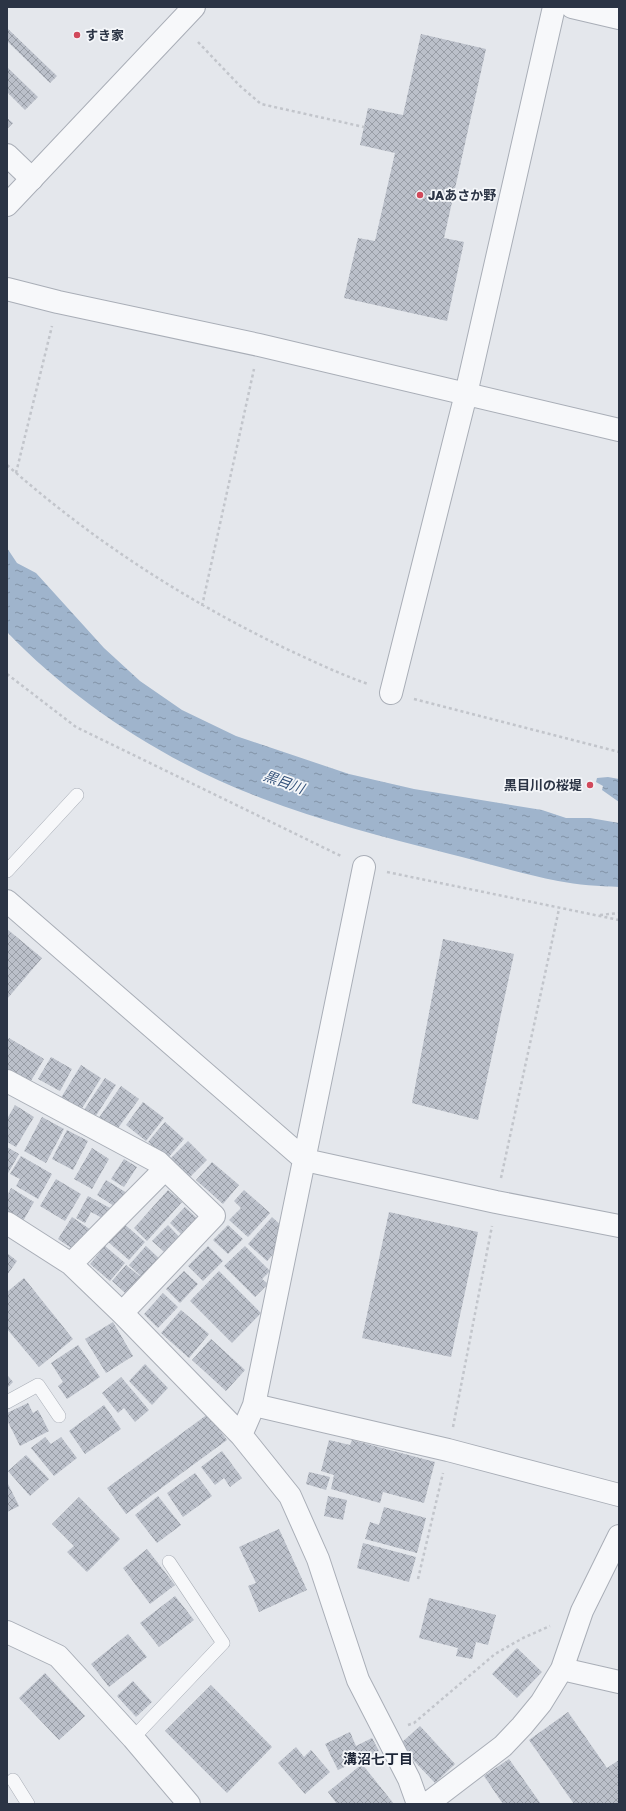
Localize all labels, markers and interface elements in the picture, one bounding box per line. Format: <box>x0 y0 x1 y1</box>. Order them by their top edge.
place label: すき家 <box>85 27 124 43</box>
marker: すき家 <box>72 30 82 40</box>
place label: JAあさか野 <box>428 187 496 203</box>
marker: JAあさか野 <box>415 190 425 200</box>
water label: 黒目川 <box>262 766 309 797</box>
place label: 黒目川の桜堤 <box>504 777 582 793</box>
marker: 黒目川の桜堤 <box>585 780 595 790</box>
district label: 溝沼七丁目 <box>343 1750 413 1767</box>

